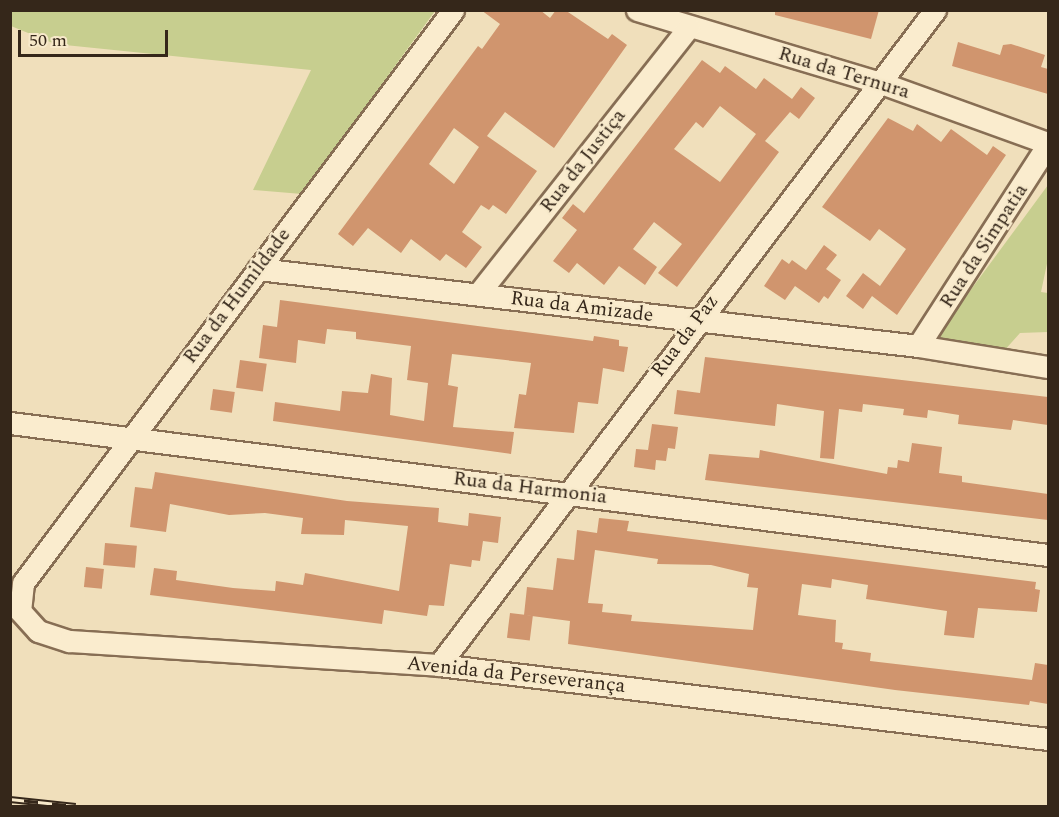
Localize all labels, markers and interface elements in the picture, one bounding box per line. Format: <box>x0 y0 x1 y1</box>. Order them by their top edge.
scale bar <box>21 18 171 56</box>
text: 50 m <box>29 27 67 54</box>
street label: Rua da Ternura <box>775 42 913 104</box>
street label: Rua da Justiça <box>535 104 631 218</box>
street label: Rua da Simpatia <box>935 179 1033 313</box>
street label: Rua da Humildade <box>178 223 296 369</box>
street label: Rua da Amizade <box>509 286 655 328</box>
street label: Rua da Paz <box>646 290 724 382</box>
street label: Rua da Harmonia <box>452 467 608 509</box>
street label: Avenida da Perseverança <box>405 652 627 698</box>

